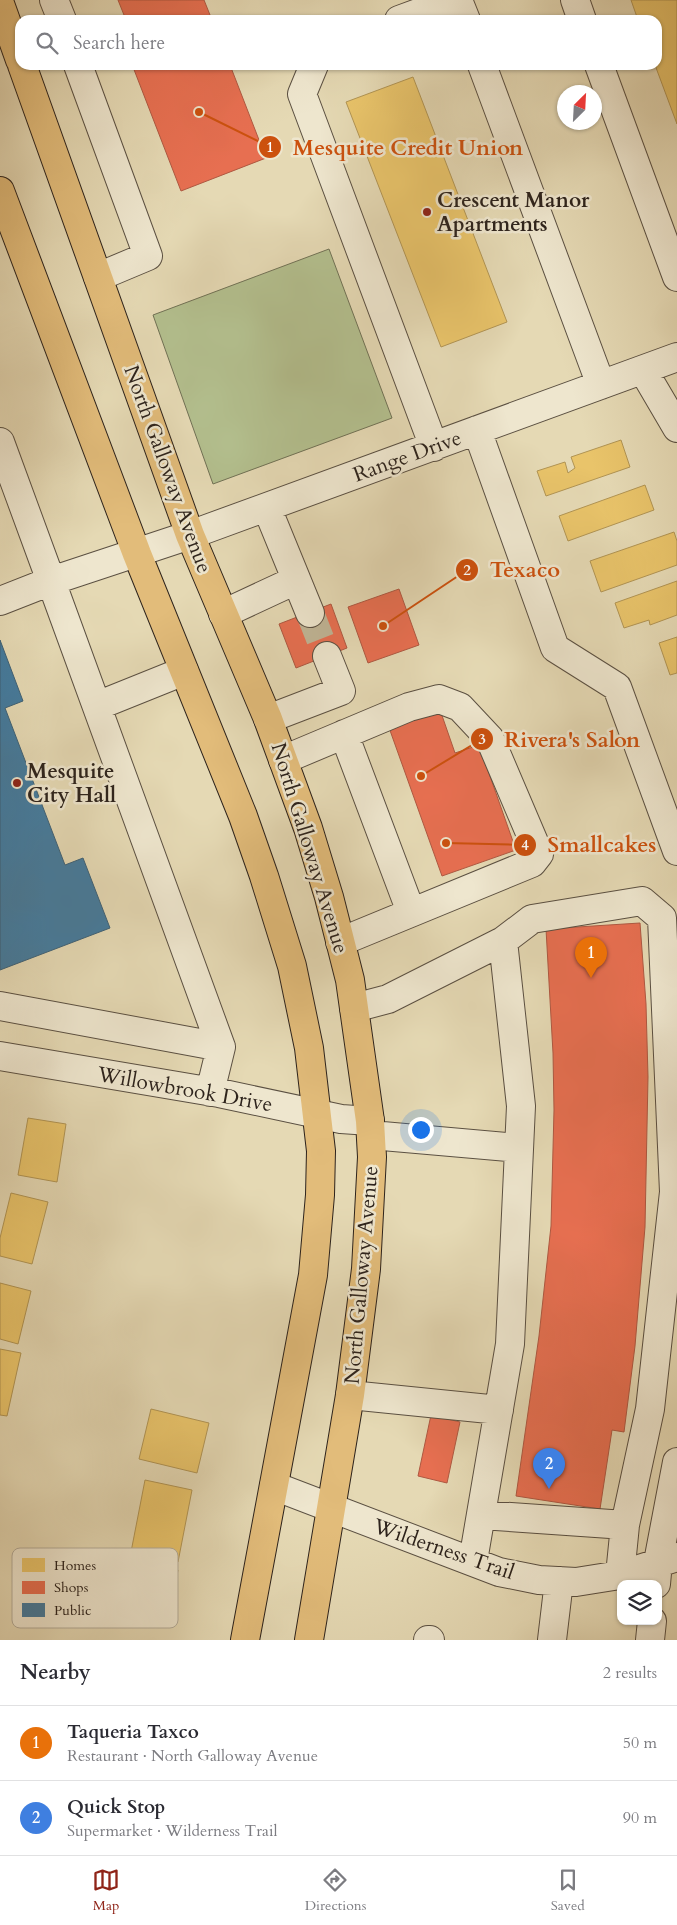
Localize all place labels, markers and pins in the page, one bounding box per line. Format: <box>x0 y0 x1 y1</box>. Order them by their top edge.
callout: Mesquite Credit Union <box>257 129 533 166</box>
place label: Crescent Manor Apartments <box>437 186 590 239</box>
marker: Crescent Manor Apartments <box>421 206 433 218</box>
callout: Texaco <box>455 551 570 588</box>
callout: Rivera's Salon <box>469 720 650 757</box>
place label: Mesquite City Hall <box>27 757 116 810</box>
marker: Mesquite City Hall <box>11 777 23 789</box>
callout: Smallcakes <box>513 826 666 863</box>
pin: 1 <box>575 937 607 978</box>
pin: 2 <box>533 1448 565 1489</box>

